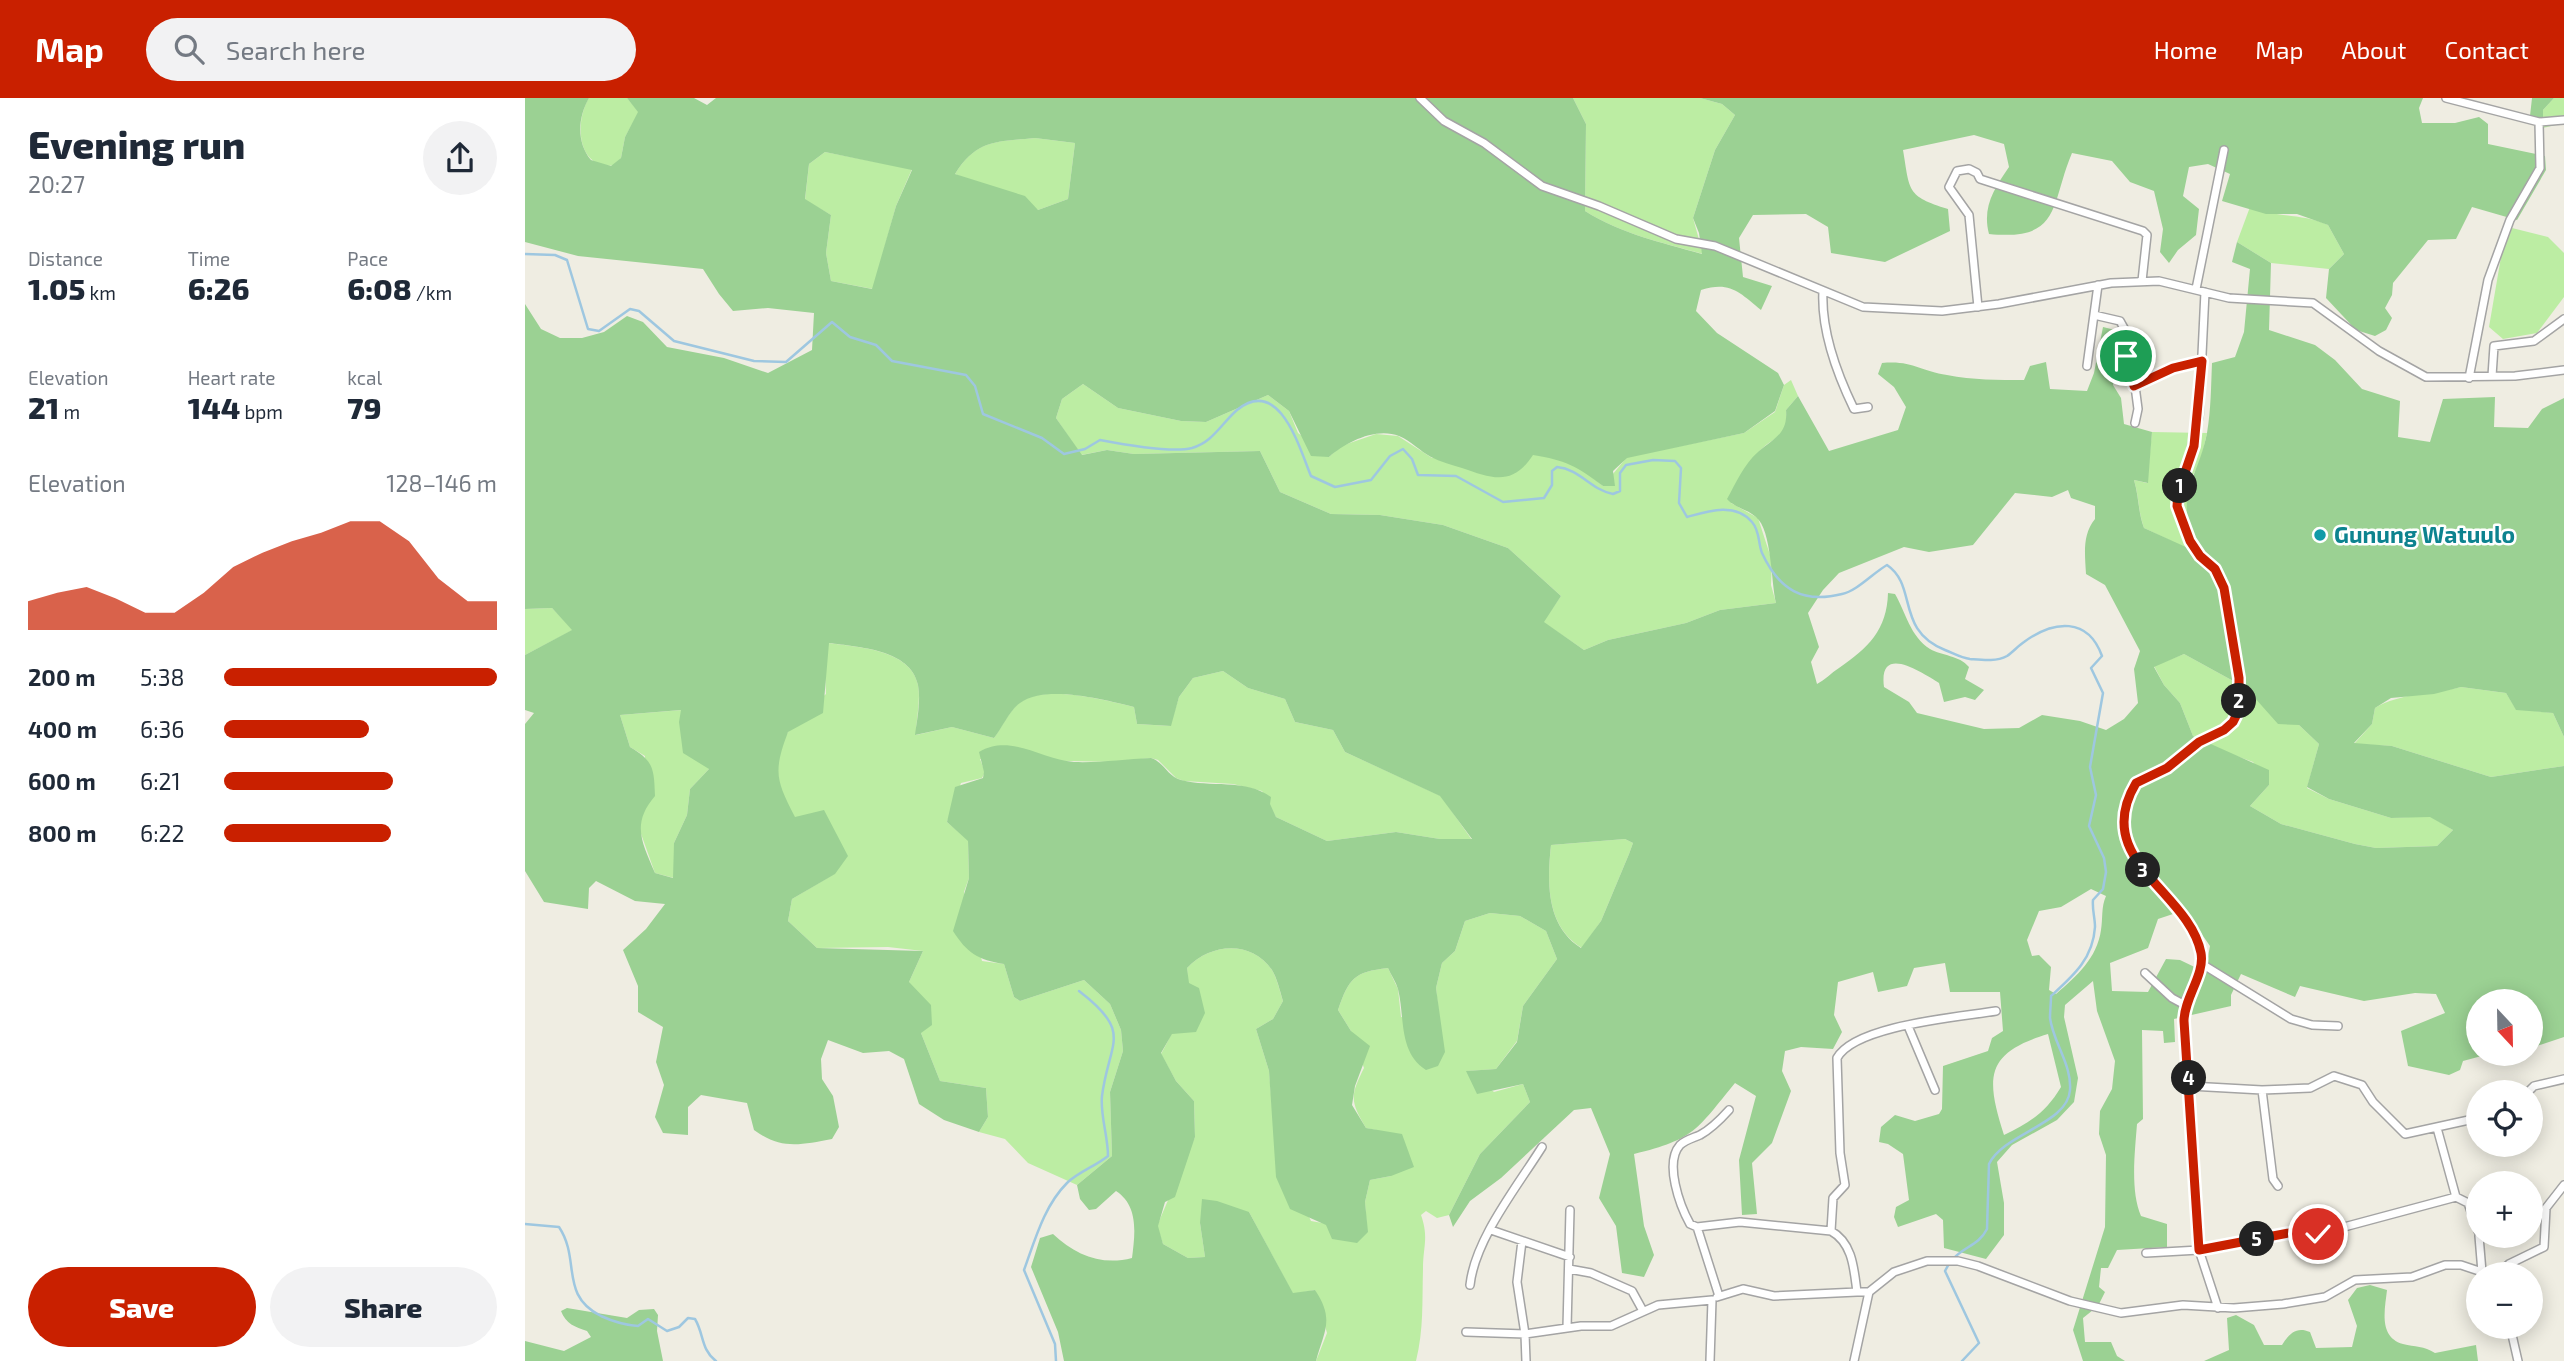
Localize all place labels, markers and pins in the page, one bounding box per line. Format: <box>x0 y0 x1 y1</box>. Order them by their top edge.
pin <box>2096 326 2156 386</box>
pin: 1 <box>2163 468 2197 504</box>
place label: Gunung Watuulo <box>2334 520 2515 548</box>
marker: Gunung Watuulo <box>2312 527 2328 543</box>
pin: 2 <box>2221 684 2257 718</box>
pin: 3 <box>2125 852 2161 888</box>
pin: 4 <box>2171 1060 2207 1096</box>
pin <box>2288 1204 2348 1264</box>
pin: 5 <box>2239 1222 2275 1256</box>

